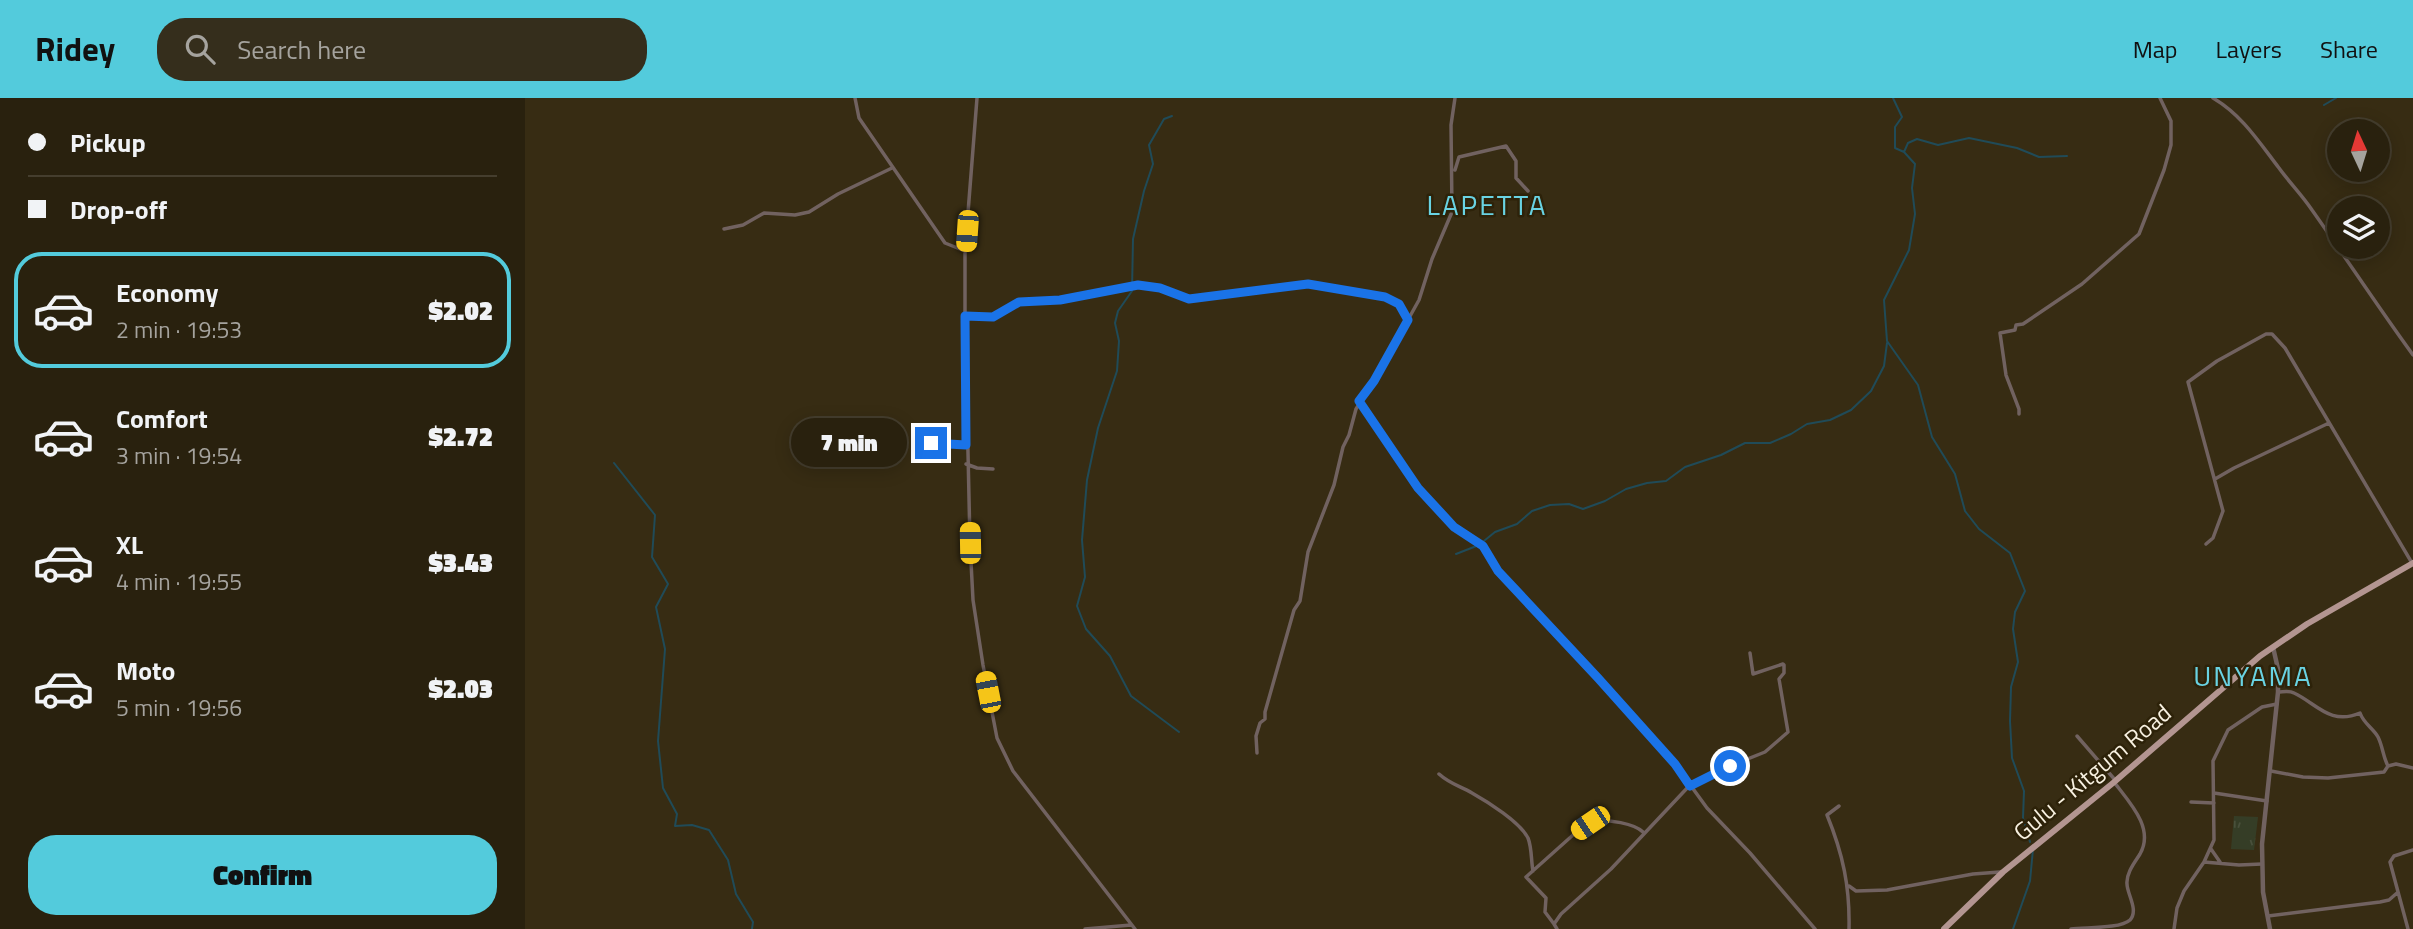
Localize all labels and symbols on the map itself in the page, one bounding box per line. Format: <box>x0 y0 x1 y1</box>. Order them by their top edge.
north arrow <box>2327 119 2391 182</box>
district label: LAPETTA <box>1426 183 1548 226</box>
car <box>956 209 979 253</box>
callout: 7 min <box>791 418 907 468</box>
route end <box>915 427 947 459</box>
car <box>960 522 981 564</box>
district label: UNYAMA <box>2193 654 2313 697</box>
car <box>974 669 1003 715</box>
street label: Gulu - Kitgum Road <box>2005 695 2179 849</box>
route start <box>1714 750 1746 782</box>
car <box>1567 803 1614 843</box>

